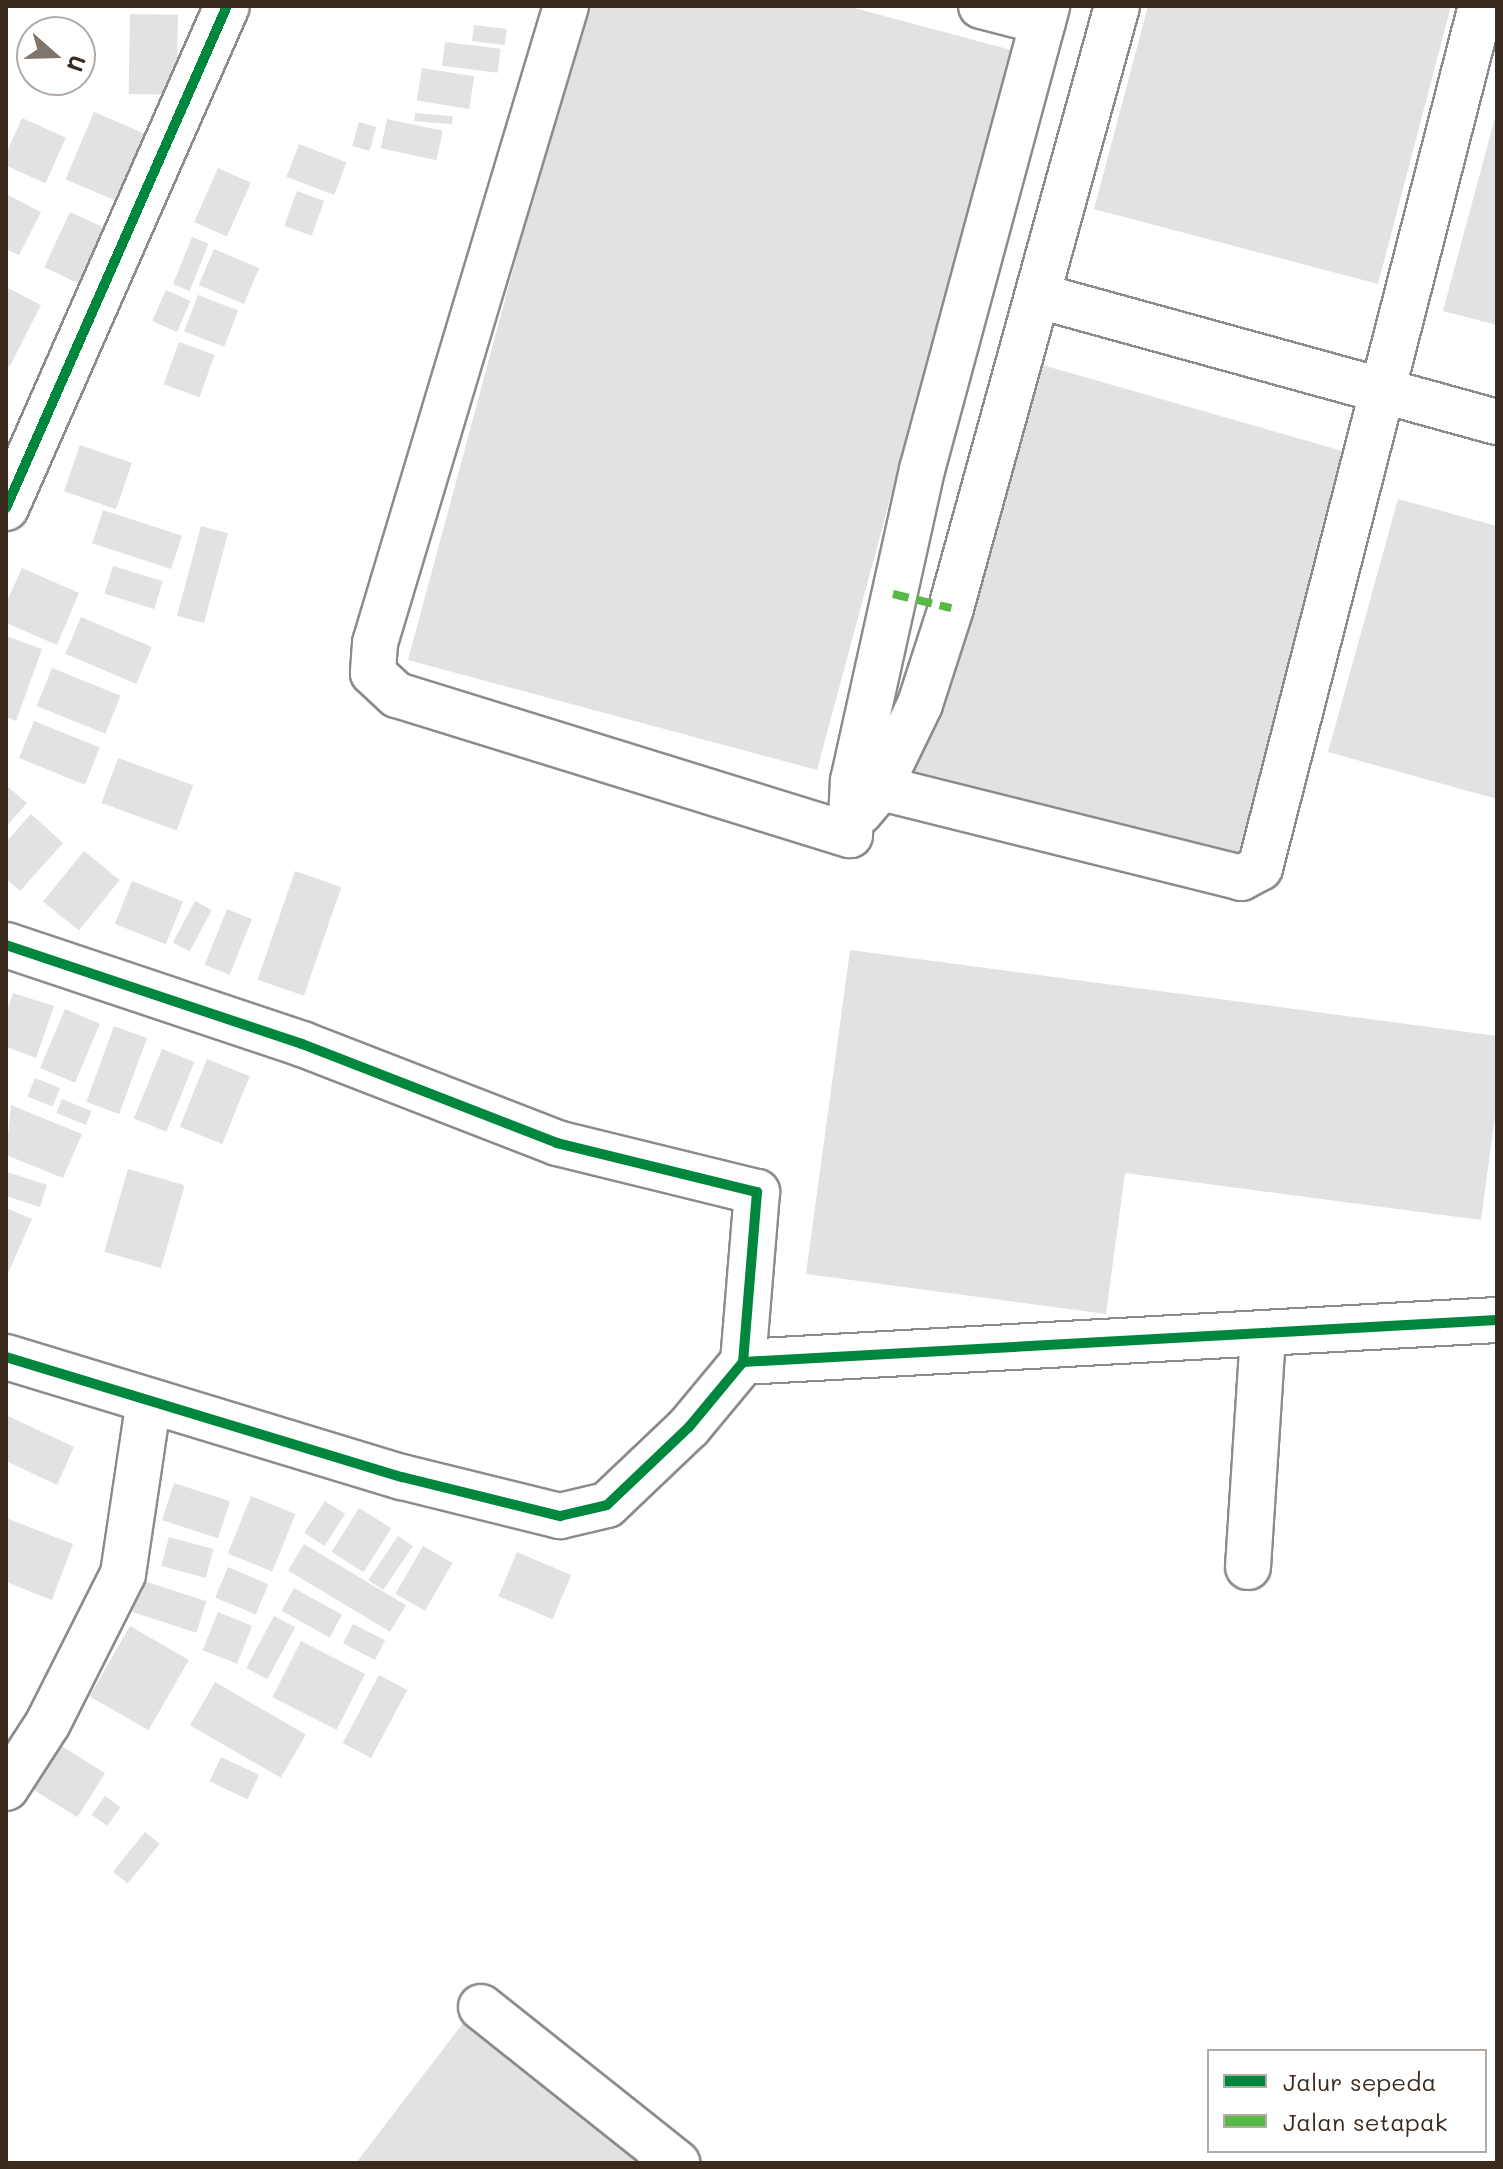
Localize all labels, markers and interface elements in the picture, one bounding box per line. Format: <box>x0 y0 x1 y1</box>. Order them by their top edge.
north arrow <box>16 16 96 96</box>
text: U <box>61 51 93 76</box>
legend <box>1207 2049 1487 2153</box>
text: Jalur sepeda <box>1283 2066 1436 2097</box>
text: Jalan setapak <box>1283 2106 1448 2137</box>

